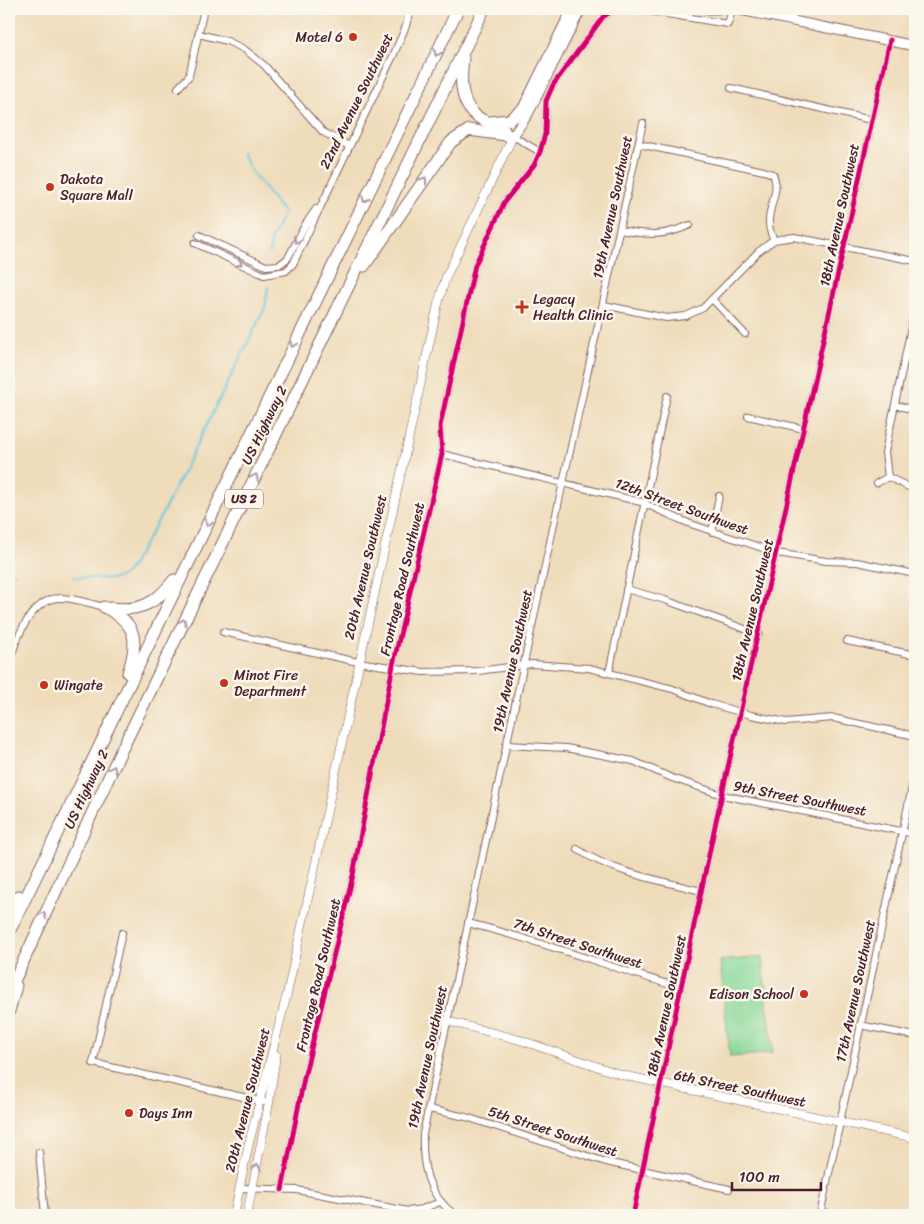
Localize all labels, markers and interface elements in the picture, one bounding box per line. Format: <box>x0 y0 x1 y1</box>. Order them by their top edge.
place label: Motel 6 <box>296 25 343 50</box>
street label: 22nd Avenue Southwest <box>313 29 400 174</box>
marker: Motel 6 <box>347 31 359 43</box>
one-way arrow <box>433 47 443 56</box>
street label: 19th Avenue Southwest <box>585 133 640 281</box>
street label: 18th Avenue Southwest <box>812 141 867 289</box>
place label: Dakota Square Mall <box>60 167 134 208</box>
one-way arrow <box>418 176 427 185</box>
marker: Dakota Square Mall <box>44 181 56 193</box>
one-way arrow <box>361 193 371 202</box>
one-way arrow <box>293 235 303 244</box>
one-way arrow <box>234 257 243 267</box>
place label: Legacy Health Clinic <box>533 287 613 328</box>
marker: Legacy Health Clinic <box>515 300 529 314</box>
one-way arrow <box>289 339 299 348</box>
street label: US Highway 2 <box>234 381 294 469</box>
street label: 12th Street Southwest <box>612 471 752 542</box>
one-way arrow <box>249 473 259 482</box>
road number: US 2 <box>225 489 263 508</box>
street label: 20th Avenue Southwest <box>337 492 394 642</box>
street label: Frontage Road Southwest <box>373 500 432 658</box>
one-way arrow <box>205 517 215 526</box>
street label: 18th Avenue Southwest <box>724 536 781 684</box>
street label: 19th Avenue Southwest <box>485 587 540 735</box>
one-way arrow <box>177 618 188 627</box>
place label: Minot Fire Department <box>234 663 307 704</box>
place label: Wingate <box>54 673 103 698</box>
marker: Minot Fire Department <box>218 677 230 689</box>
marker: Wingate <box>38 679 50 691</box>
street label: US Highway 2 <box>57 745 116 833</box>
one-way arrow <box>106 765 116 774</box>
street label: 9th Street Southwest <box>731 773 869 824</box>
street label: Frontage Road Southwest <box>289 896 348 1054</box>
one-way arrow <box>37 911 47 920</box>
street label: 7th Street Southwest <box>510 911 646 976</box>
street label: 17th Avenue Southwest <box>828 917 883 1065</box>
street label: 18th Avenue Southwest <box>639 932 694 1080</box>
place label: Edison School <box>709 982 795 1007</box>
street label: 19th Avenue Southwest <box>400 983 455 1131</box>
marker: Edison School <box>798 988 810 1000</box>
street label: 20th Avenue Southwest <box>217 1025 278 1175</box>
street label: 6th Street Southwest <box>672 1062 808 1115</box>
street label: 5th Street Southwest <box>485 1099 621 1164</box>
place label: Days Inn <box>139 1101 193 1126</box>
marker: Days Inn <box>123 1107 135 1119</box>
scale bar <box>732 1159 820 1191</box>
one-way arrow <box>251 1163 262 1172</box>
text: 100 m <box>739 1164 780 1190</box>

